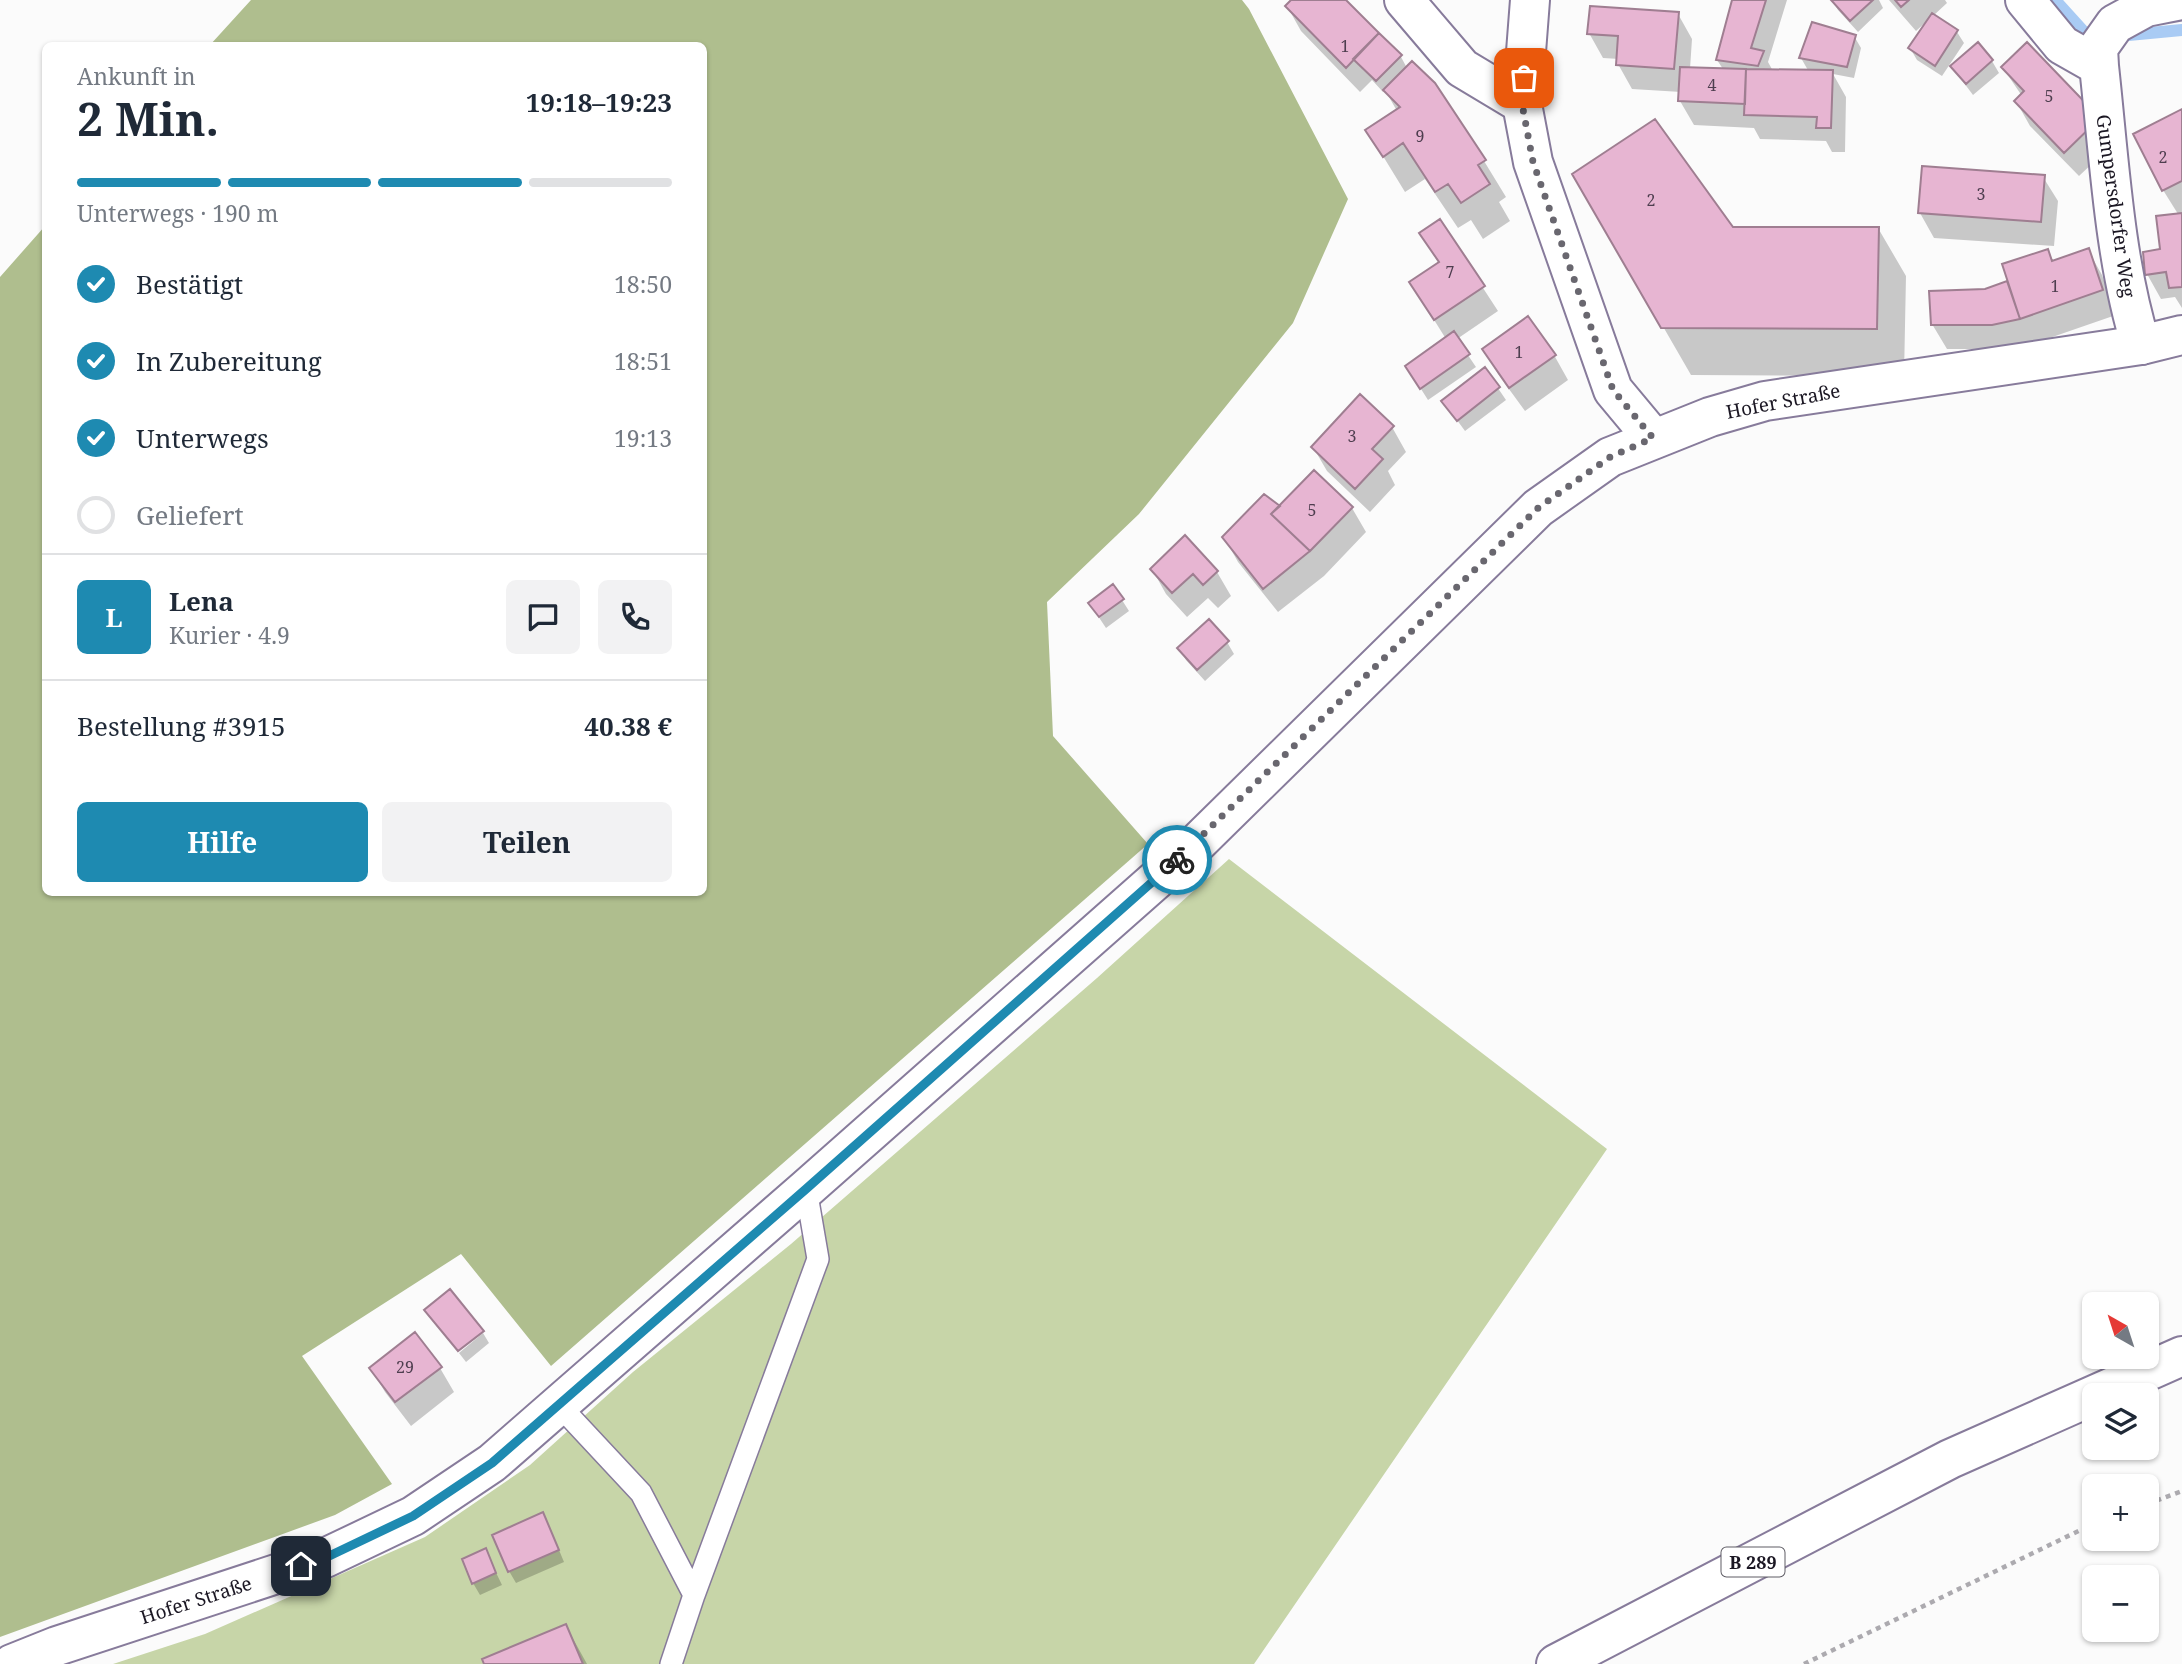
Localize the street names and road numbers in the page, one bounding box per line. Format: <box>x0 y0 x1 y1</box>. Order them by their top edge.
street label: Gumpersdorfer Weg <box>2090 113 2142 299</box>
street label: Hofer Straße <box>1724 377 1842 425</box>
road number: B 289 <box>1722 1548 1784 1576</box>
street label: Hofer Straße <box>137 1570 255 1630</box>

